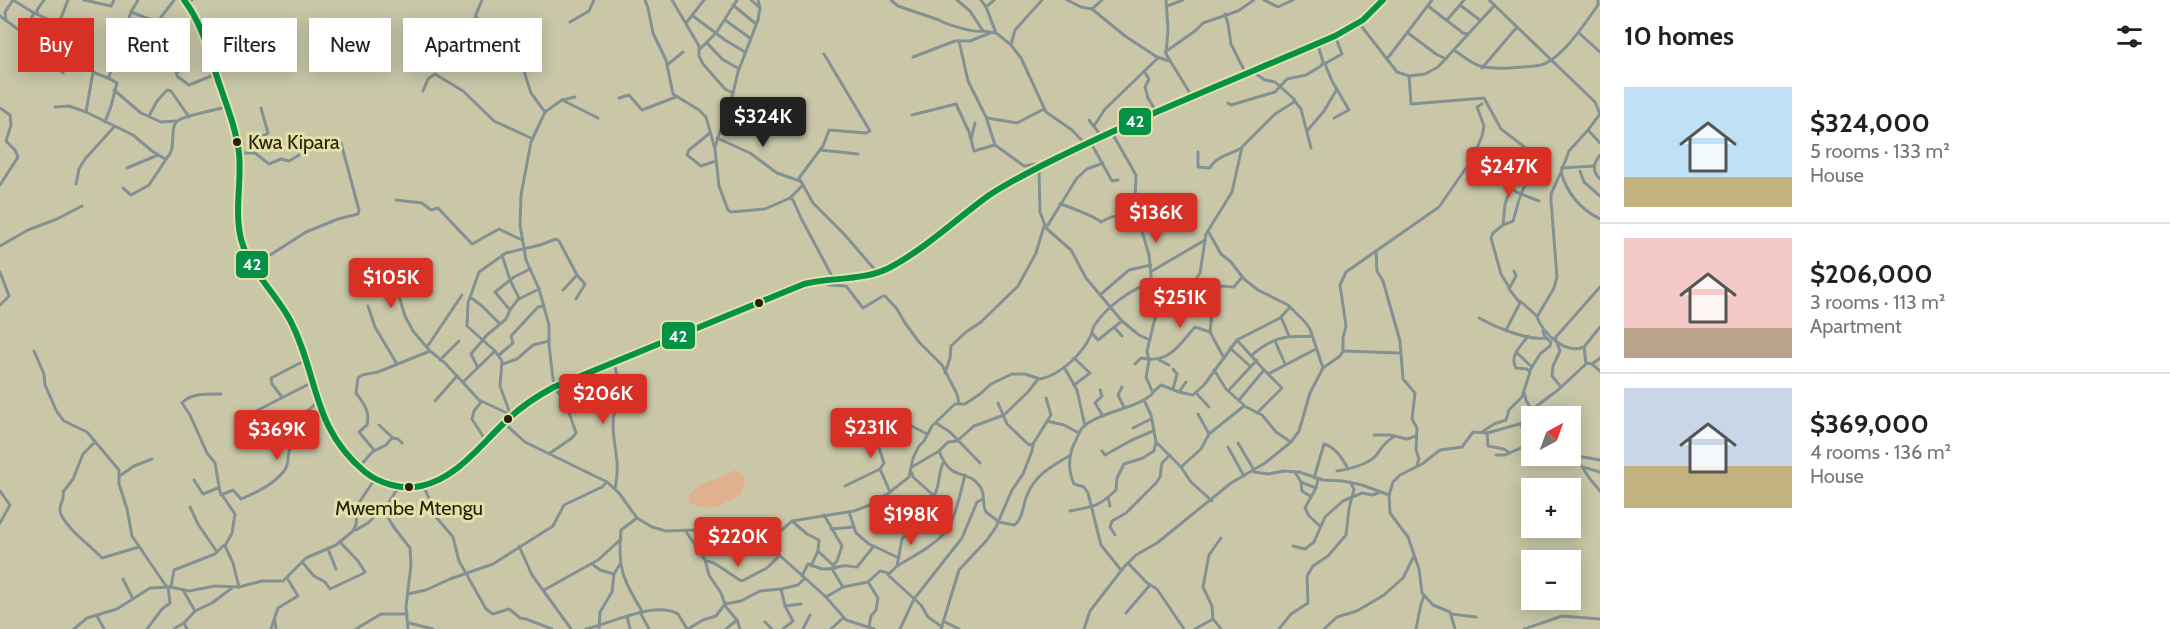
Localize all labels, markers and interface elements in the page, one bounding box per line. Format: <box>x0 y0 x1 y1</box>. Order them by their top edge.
chip: Buy <box>18 18 94 72</box>
chip: Rent <box>106 18 190 72</box>
chip: Filters <box>202 18 297 72</box>
chip: New <box>309 18 391 72</box>
chip: Apartment <box>403 18 542 72</box>
text: 10 homes <box>1624 20 1734 52</box>
icon: filters <box>2113 20 2146 53</box>
pin: $324K <box>721 97 805 148</box>
text: $324K <box>734 104 792 128</box>
line badge: 42 <box>1118 107 1152 136</box>
text: $324,000 <box>1810 107 1930 139</box>
icon: home <box>1672 111 1744 183</box>
text: 42 <box>1126 112 1144 131</box>
place label: Kwa Kipara <box>248 130 340 154</box>
marker: Kwa Kipara <box>231 136 243 148</box>
text: 5 rooms · 133 m² <box>1810 139 1950 163</box>
pin: $247K <box>1467 147 1551 198</box>
text: $247K <box>1480 154 1538 178</box>
text: House <box>1810 163 1864 187</box>
pin: $136K <box>1114 193 1198 244</box>
text: $136K <box>1129 200 1183 224</box>
line badge: 42 <box>235 250 269 279</box>
text: 42 <box>243 255 261 274</box>
pin: $105K <box>349 258 433 309</box>
text: $206,000 <box>1810 258 1933 290</box>
icon: home <box>1672 262 1744 334</box>
text: $105K <box>363 265 419 289</box>
pin: $251K <box>1138 278 1222 329</box>
text: $251K <box>1154 285 1206 309</box>
text: 3 rooms · 113 m² <box>1810 290 1946 314</box>
unlabelled marker <box>753 297 765 309</box>
text: Apartment <box>1810 314 1902 338</box>
line badge: 42 <box>661 321 696 350</box>
text: 42 <box>669 327 687 346</box>
pin: $206K <box>561 374 645 425</box>
text: $206K <box>573 381 633 405</box>
north arrow <box>1521 406 1581 466</box>
map controls <box>1521 406 1581 610</box>
pin: $231K <box>829 408 913 459</box>
text: $369,000 <box>1810 408 1929 440</box>
pin: $369K <box>235 410 319 461</box>
icon: home <box>1672 412 1744 484</box>
unlabelled marker <box>502 413 514 425</box>
text: $231K <box>845 415 897 439</box>
text: $369K <box>248 417 306 441</box>
text: 4 rooms · 136 m² <box>1810 440 1951 464</box>
text: House <box>1810 464 1864 488</box>
button: + <box>1521 478 1581 538</box>
marker: Mwembe Mtengu <box>403 481 415 493</box>
pin: $198K <box>869 495 953 546</box>
place label: Mwembe Mtengu <box>335 496 483 520</box>
text: $198K <box>884 502 938 526</box>
pin: $220K <box>696 517 780 568</box>
text: $220K <box>708 524 768 548</box>
button: − <box>1521 550 1581 610</box>

